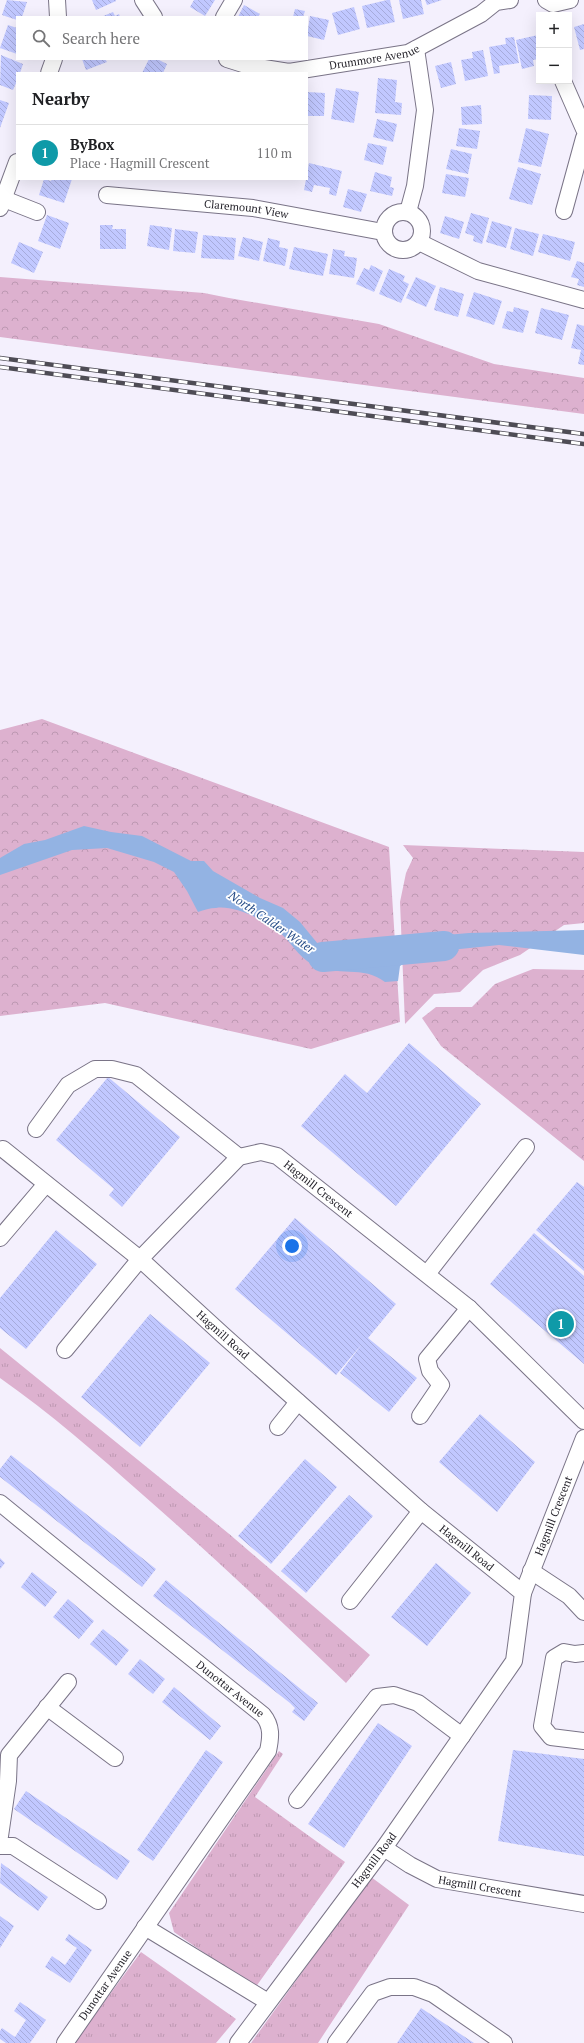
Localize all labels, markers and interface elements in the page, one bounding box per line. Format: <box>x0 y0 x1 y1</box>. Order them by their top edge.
map controls <box>536 12 572 84</box>
button: + <box>536 12 572 48</box>
search box <box>16 16 308 60</box>
icon: search <box>30 27 52 49</box>
text: Search here <box>62 28 140 48</box>
street label: Drummore Avenue <box>328 41 422 73</box>
button: − <box>536 48 572 84</box>
text: Nearby <box>32 87 90 110</box>
text: ByBox <box>70 134 114 154</box>
text: 1 <box>41 144 49 162</box>
text: 110 m <box>257 144 292 162</box>
text: Place · Hagmill Crescent <box>70 154 209 172</box>
street label: Claremount View <box>203 197 291 222</box>
water label: North Calder Water <box>225 887 319 957</box>
street label: Hagmill Crescent <box>281 1157 356 1220</box>
your location <box>282 1236 302 1256</box>
street label: Hagmill Road <box>194 1307 252 1362</box>
pin: 1 <box>548 1309 574 1339</box>
street label: Hagmill Crescent <box>531 1474 575 1558</box>
street label: Hagmill Road <box>437 1522 497 1574</box>
street label: Dunottar Avenue <box>193 1657 268 1721</box>
street label: Hagmill Road <box>349 1829 399 1891</box>
street label: Hagmill Crescent <box>437 1872 523 1900</box>
street label: Dunottar Avenue <box>75 1947 135 2023</box>

